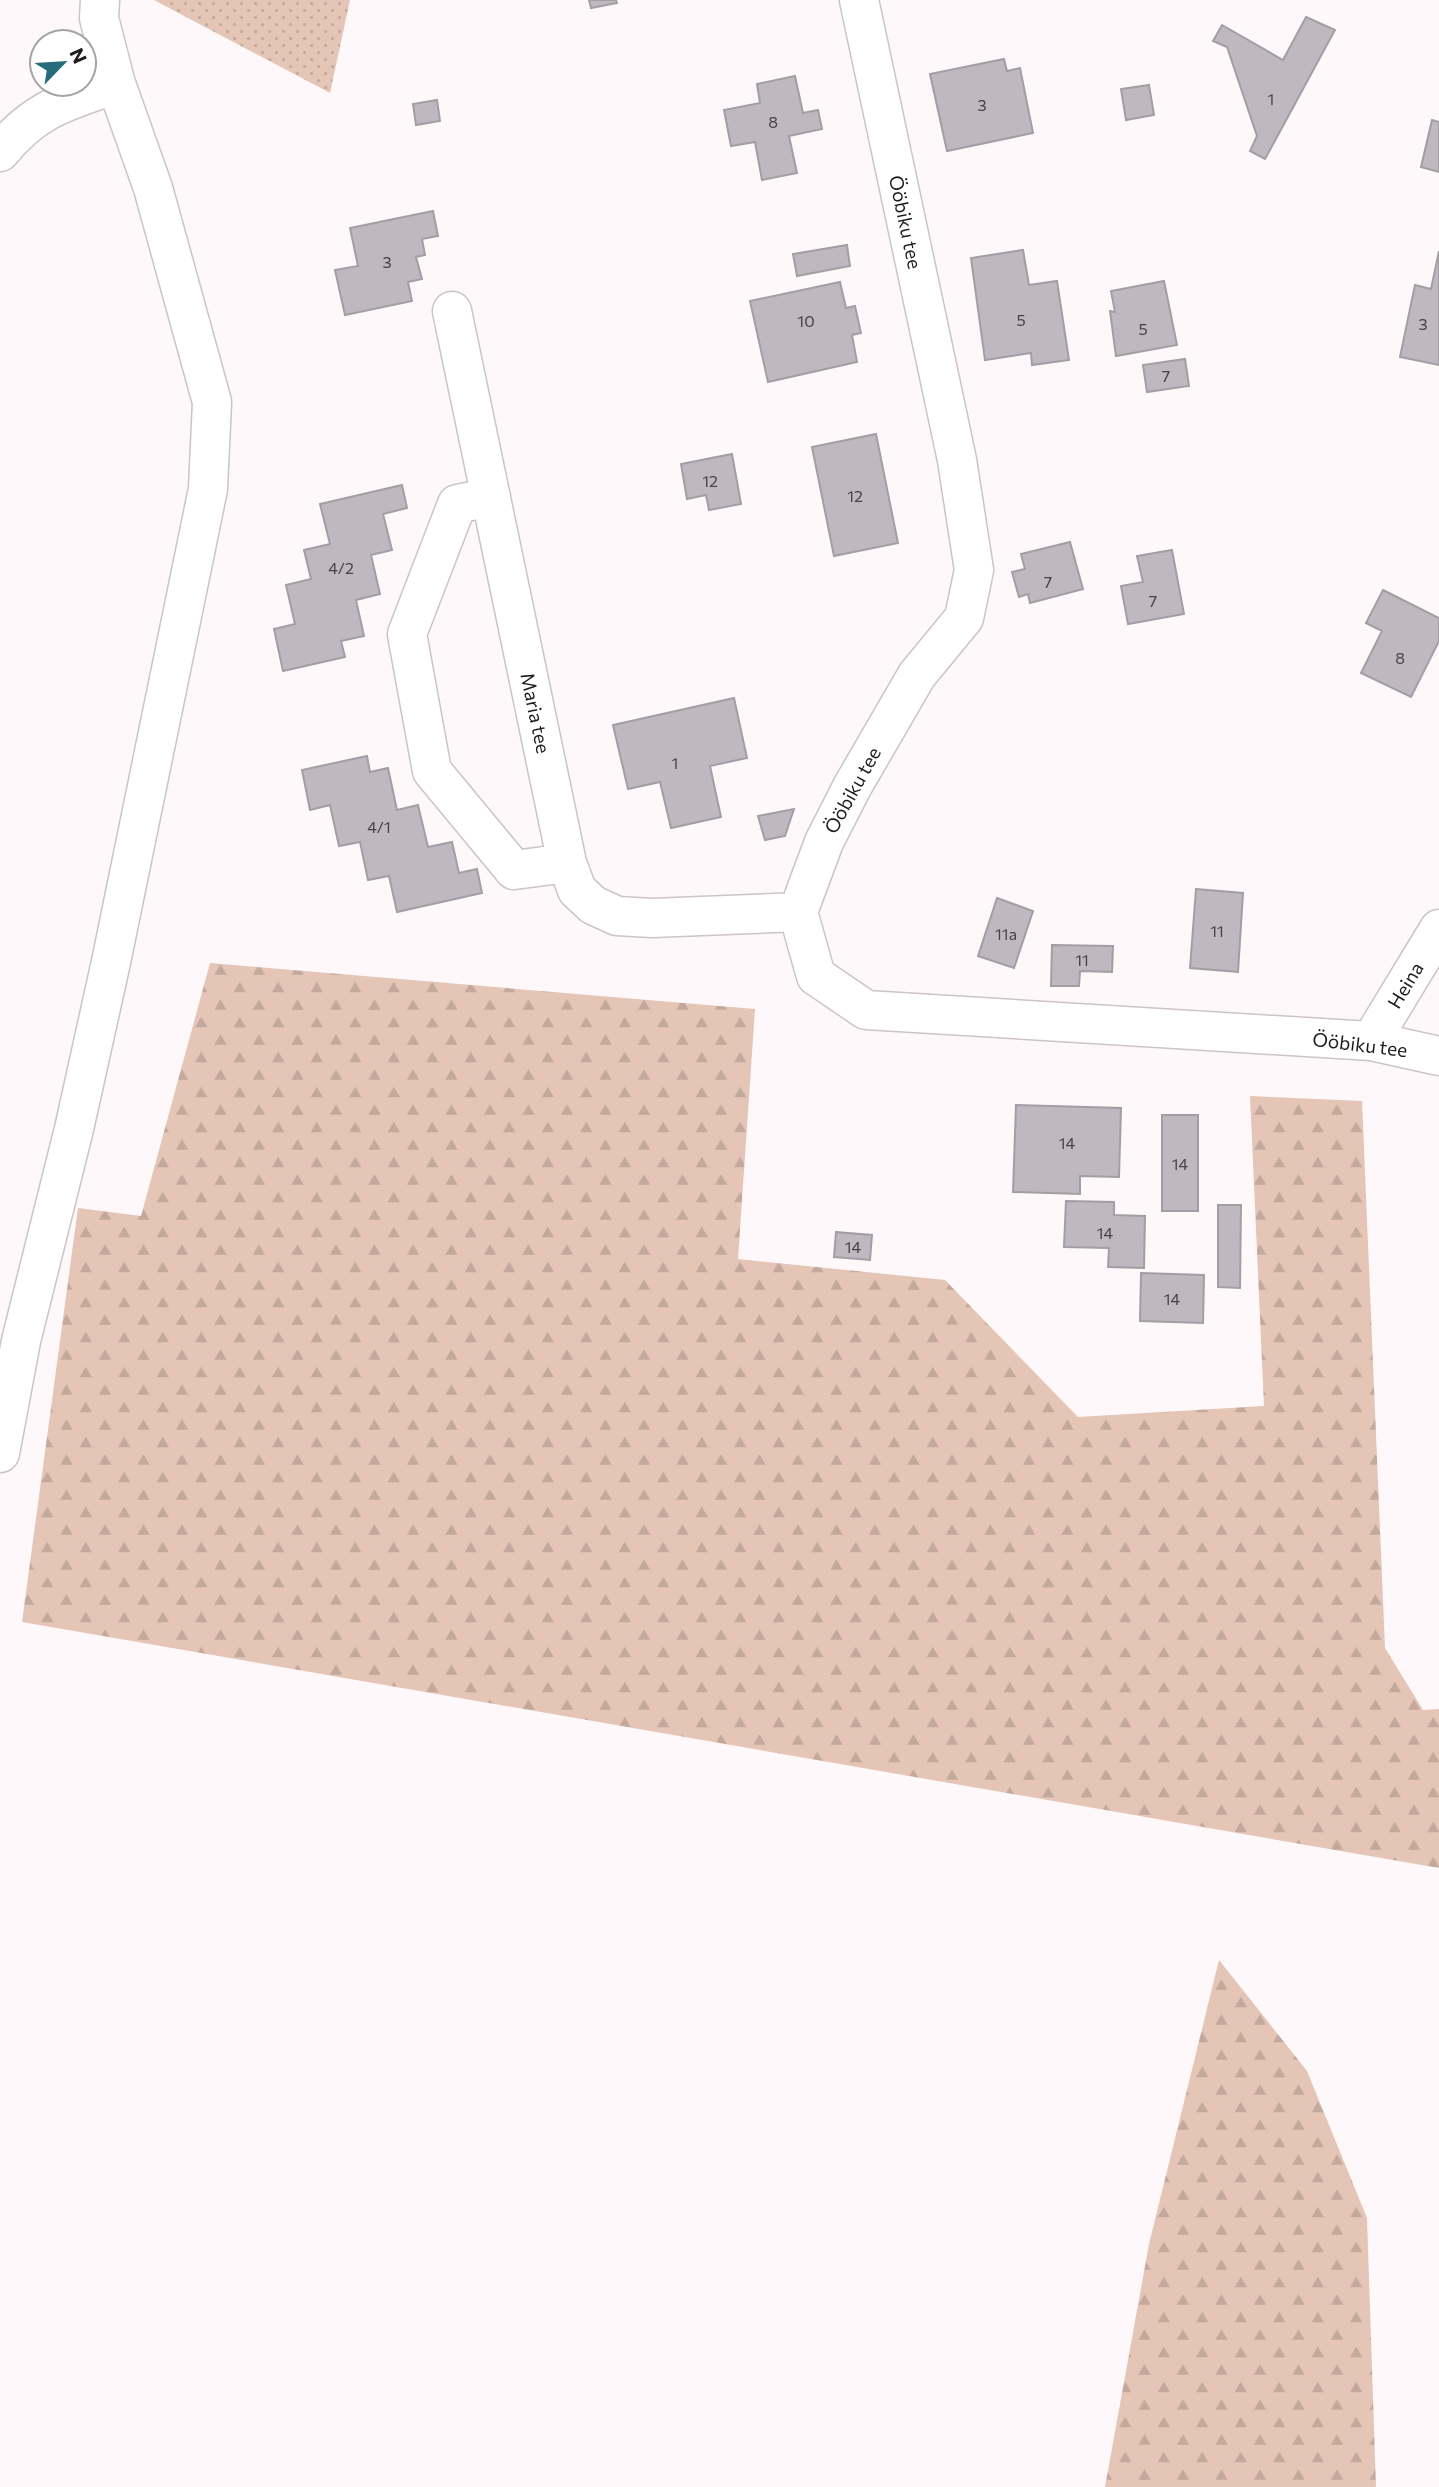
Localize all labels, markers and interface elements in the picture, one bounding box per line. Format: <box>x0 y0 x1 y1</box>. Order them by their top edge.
north arrow <box>28 28 98 98</box>
text: N <box>65 44 92 67</box>
house number: 1 <box>1268 89 1274 108</box>
house number: 3 <box>977 95 987 114</box>
house number: 8 <box>768 112 778 131</box>
street label: Ööbiku tee <box>885 173 927 271</box>
house number: 3 <box>382 252 392 271</box>
house number: 5 <box>1016 310 1026 329</box>
house number: 10 <box>797 311 815 330</box>
house number: 3 <box>1418 314 1428 333</box>
house number: 5 <box>1138 319 1148 338</box>
house number: 7 <box>1162 366 1170 385</box>
house number: 12 <box>702 471 718 490</box>
house number: 12 <box>847 486 863 505</box>
house number: 4/2 <box>328 558 354 577</box>
house number: 7 <box>1044 572 1052 591</box>
house number: 7 <box>1149 591 1157 610</box>
house number: 8 <box>1395 648 1405 667</box>
street label: Maria tee <box>516 671 556 755</box>
street label: Ööbiku tee <box>819 743 885 837</box>
house number: 1 <box>672 753 678 772</box>
house number: 4/1 <box>367 817 391 836</box>
house number: 11 <box>1210 921 1224 940</box>
house number: 11a <box>995 924 1017 943</box>
house number: 11 <box>1075 950 1089 969</box>
street label: Heina <box>1382 958 1428 1012</box>
street label: Ööbiku tee <box>1311 1027 1409 1061</box>
house number: 14 <box>1059 1133 1076 1152</box>
house number: 14 <box>1172 1154 1189 1173</box>
house number: 14 <box>1097 1223 1114 1242</box>
house number: 14 <box>845 1237 862 1256</box>
house number: 14 <box>1164 1289 1181 1308</box>

